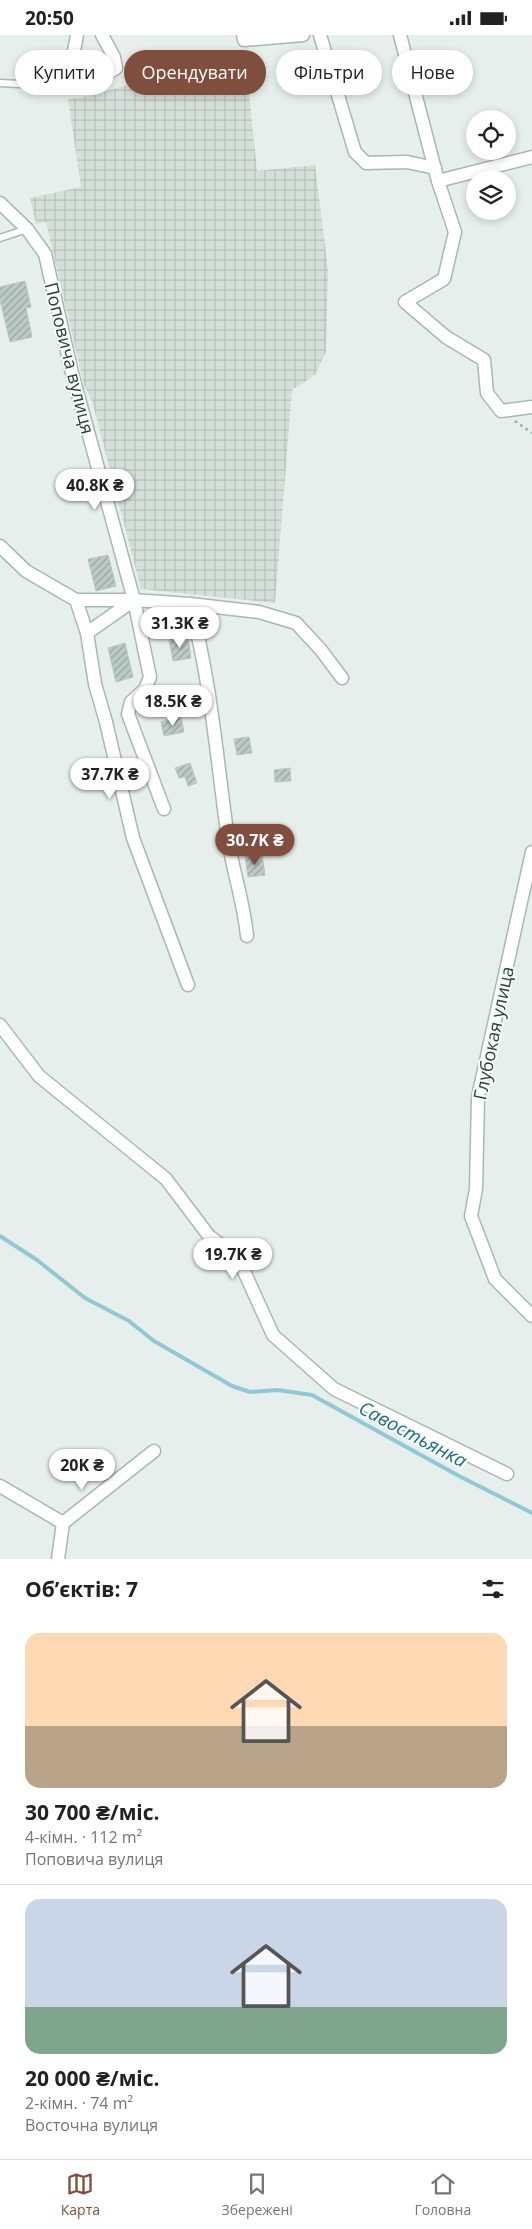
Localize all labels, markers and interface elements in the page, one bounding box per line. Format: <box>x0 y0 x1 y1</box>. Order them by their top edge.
text: 20:50 <box>25 5 74 31</box>
chip: Купити <box>15 50 114 95</box>
chip: Орендувати <box>124 50 266 95</box>
chip: Фільтри <box>276 50 382 95</box>
chip: Нове <box>392 50 473 95</box>
map controls <box>466 110 516 220</box>
button: locate <box>466 110 516 160</box>
button: layers <box>466 170 516 220</box>
street label: Поповича вулиця <box>40 280 100 436</box>
pin: 40.8K ₴ <box>49 469 141 511</box>
text: 40.8K ₴ <box>66 474 124 496</box>
pin: 31.3K ₴ <box>134 607 226 649</box>
text: 31.3K ₴ <box>151 612 209 634</box>
pin: 18.5K ₴ <box>127 685 219 727</box>
text: 18.5K ₴ <box>144 690 202 712</box>
pin: 37.7K ₴ <box>64 757 156 800</box>
text: 37.7K ₴ <box>81 763 139 785</box>
pin: 30.7K ₴ <box>209 823 301 866</box>
text: 30.7K ₴ <box>226 829 284 851</box>
street label: Глубокая улица <box>467 964 519 1102</box>
pin: 19.7K ₴ <box>187 1237 279 1280</box>
text: 19.7K ₴ <box>204 1243 262 1265</box>
water label: Савостьянка <box>354 1395 472 1474</box>
pin: 20K ₴ <box>47 1449 117 1491</box>
text: 20K ₴ <box>60 1454 104 1476</box>
text: Об’єктів: 7 <box>25 1575 138 1603</box>
icon: filters <box>479 1575 507 1603</box>
icon: home <box>221 1666 311 1756</box>
text: 30 700 ₴/міс. <box>25 1798 160 1826</box>
text: 4-кімн. · 112 m² <box>25 1826 142 1848</box>
text: Поповича вулиця <box>25 1848 163 1870</box>
icon: home <box>221 1931 311 2021</box>
text: 20 000 ₴/міс. <box>25 2064 160 2092</box>
text: 2-кімн. · 74 m² <box>25 2092 133 2114</box>
text: Восточна вулиця <box>25 2114 158 2136</box>
tab: Карта <box>61 2170 100 2219</box>
tab: Збережені <box>222 2170 293 2219</box>
tab: Головна <box>414 2170 471 2219</box>

